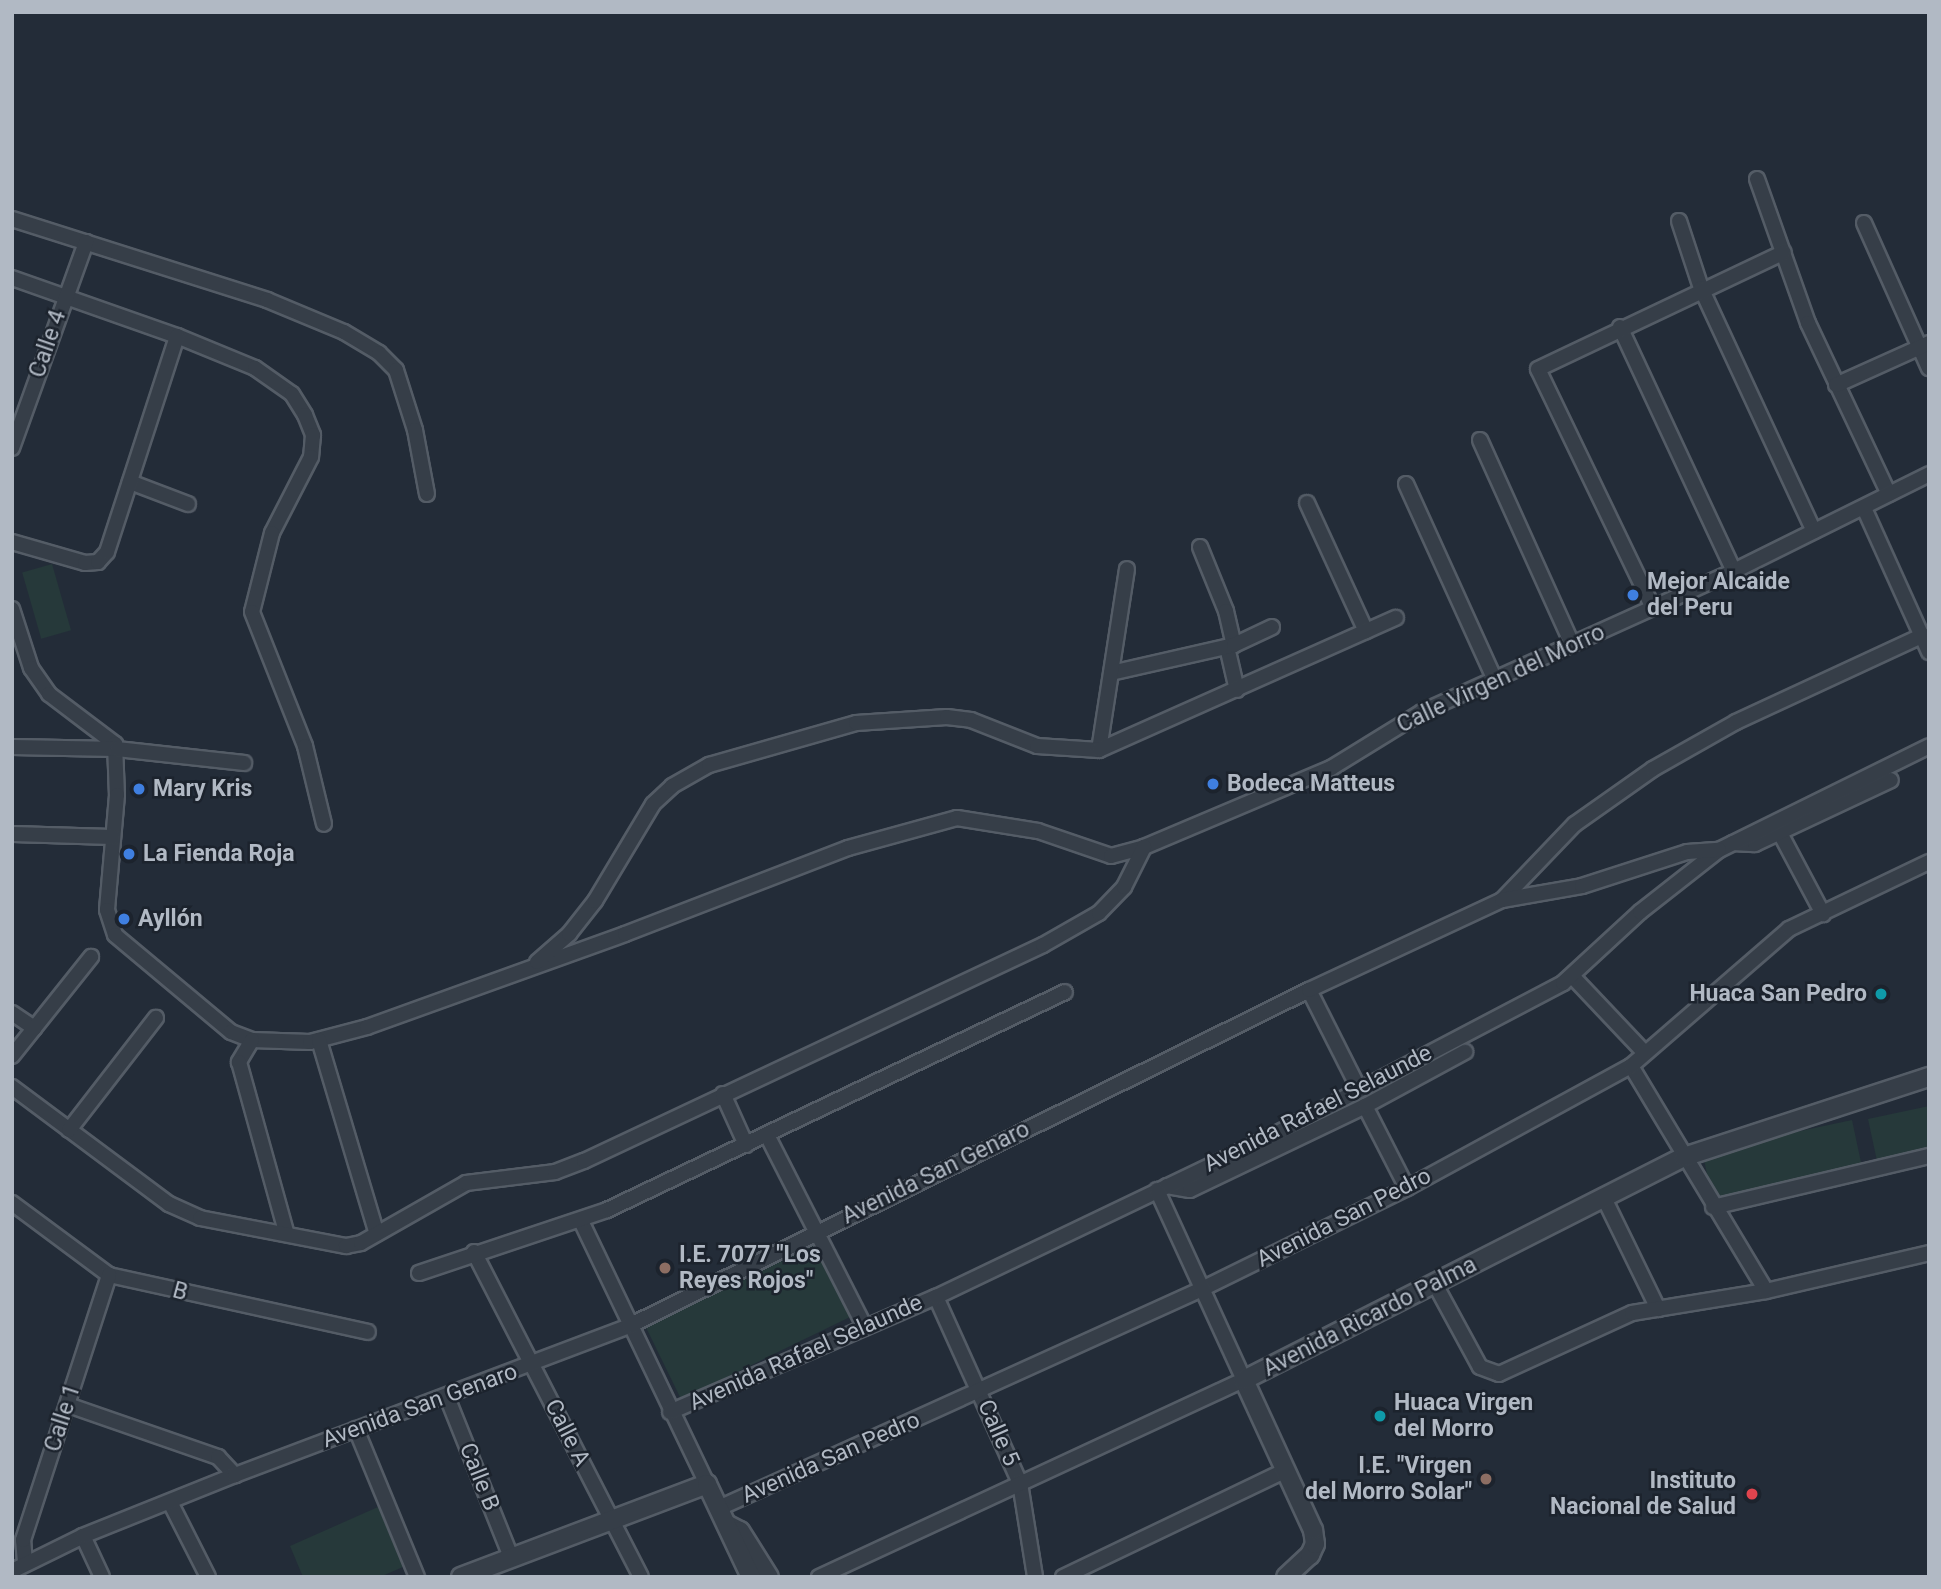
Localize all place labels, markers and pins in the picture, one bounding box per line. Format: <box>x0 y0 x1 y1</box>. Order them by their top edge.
place label: Mejor Alcaide del Peru <box>1647 568 1790 622</box>
marker: Mejor Alcaide del Peru <box>1625 587 1641 603</box>
place label: Bodeca Matteus <box>1227 770 1395 798</box>
place label: Mary Kris <box>153 775 252 803</box>
marker: Bodeca Matteus <box>1205 776 1221 792</box>
marker: Mary Kris <box>131 781 147 797</box>
place label: La Fienda Roja <box>143 840 294 868</box>
marker: La Fienda Roja <box>121 846 137 862</box>
place label: Ayllón <box>138 905 203 933</box>
marker: Ayllón <box>116 911 132 927</box>
place label: Huaca San Pedro <box>1689 980 1867 1008</box>
marker: Huaca San Pedro <box>1873 986 1889 1002</box>
place label: I.E. 7077 "Los Reyes Rojos" <box>679 1241 821 1295</box>
marker: I.E. 7077 "Los Reyes Rojos" <box>657 1260 673 1276</box>
place label: Huaca Virgen del Morro <box>1394 1389 1533 1443</box>
marker: Huaca Virgen del Morro <box>1372 1408 1388 1424</box>
place label: I.E. "Virgen del Morro Solar" <box>1305 1452 1472 1506</box>
place label: Instituto Nacional de Salud <box>1550 1467 1736 1521</box>
marker: I.E. "Virgen del Morro Solar" <box>1478 1471 1494 1487</box>
marker: Instituto Nacional de Salud <box>1742 1484 1762 1504</box>

